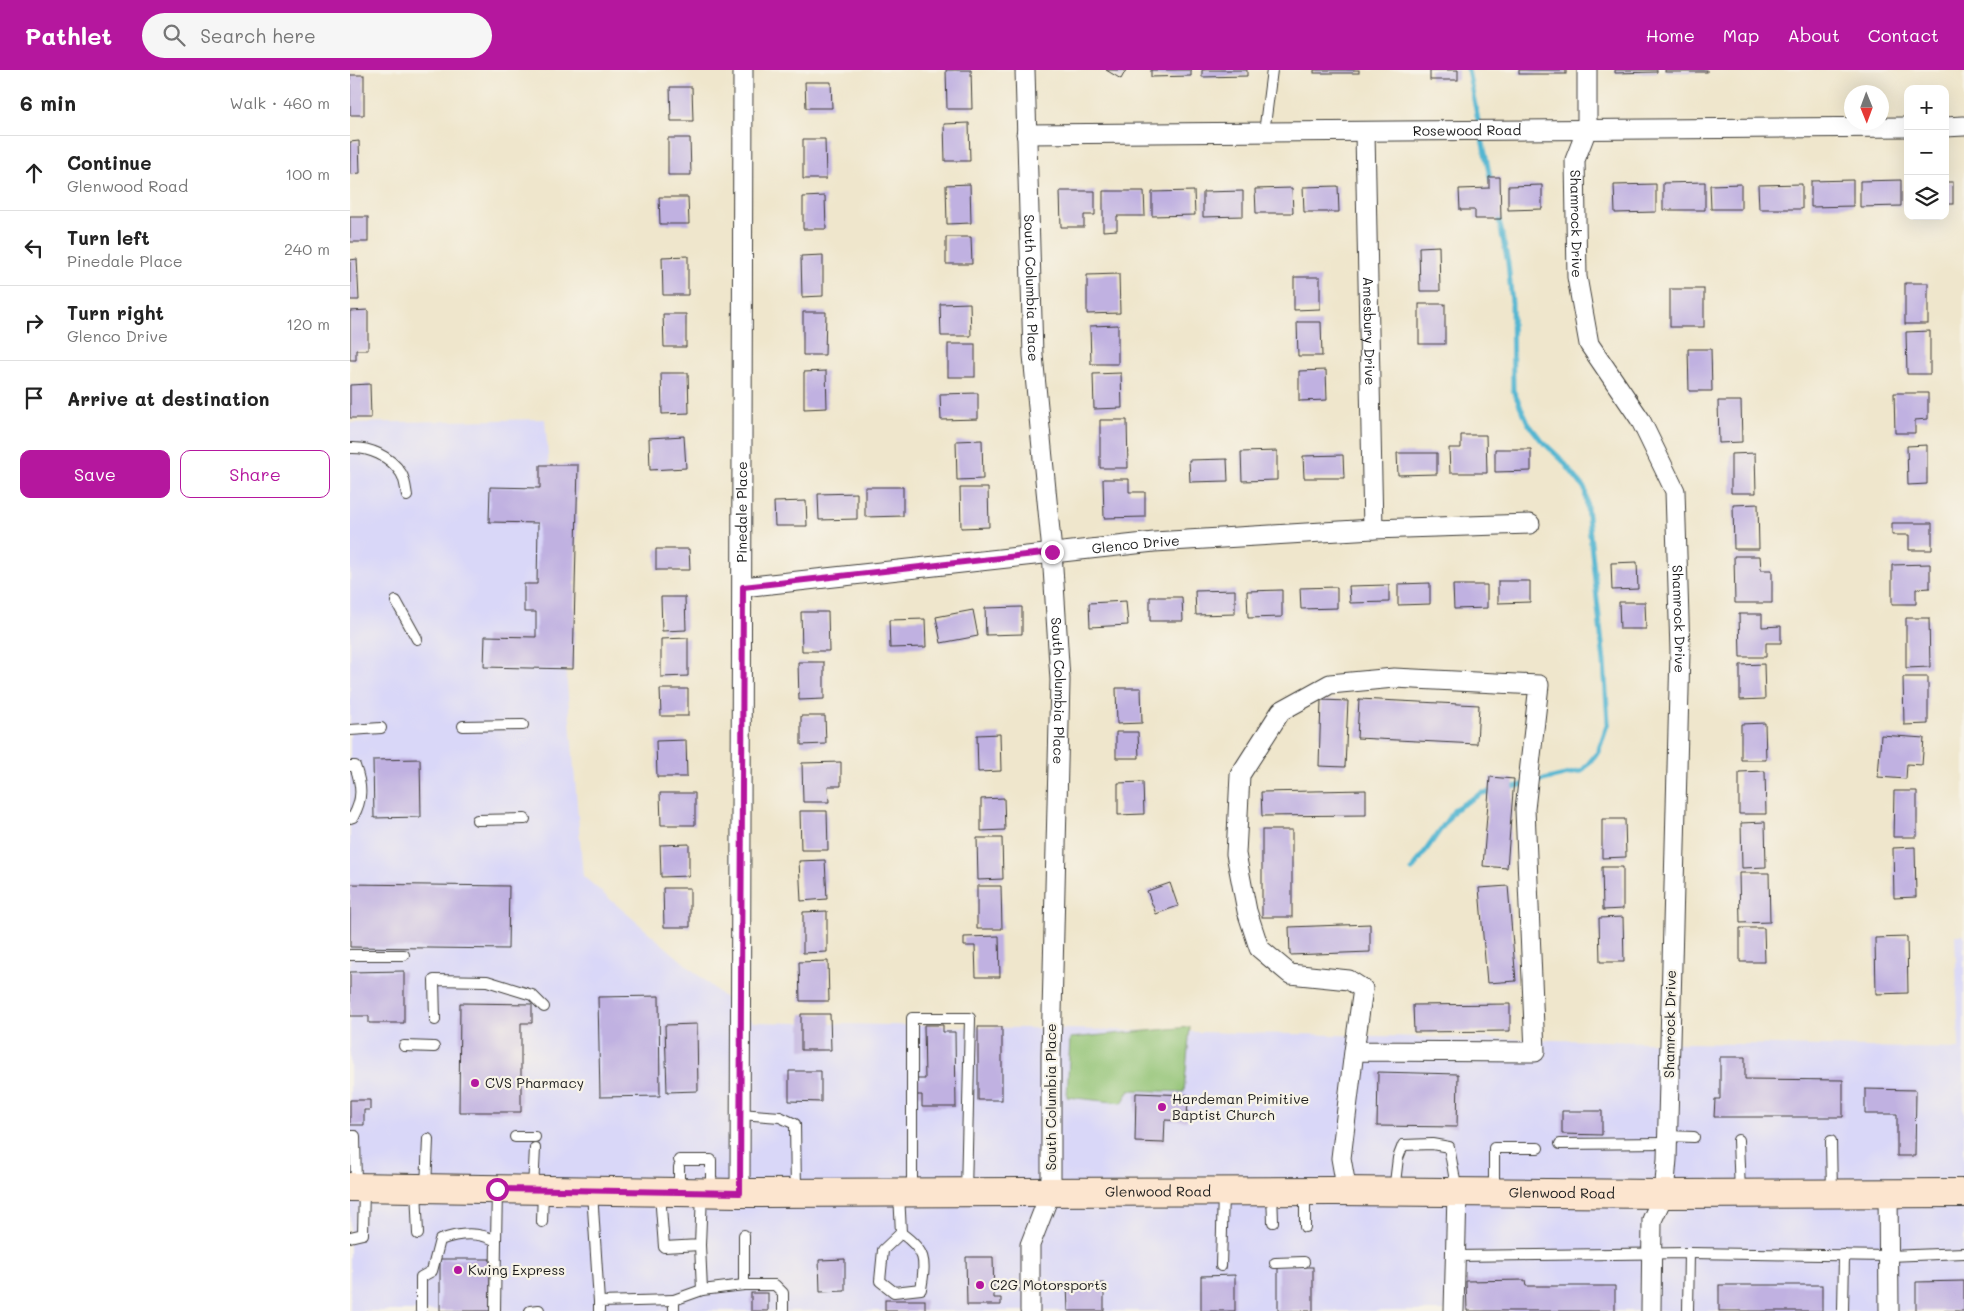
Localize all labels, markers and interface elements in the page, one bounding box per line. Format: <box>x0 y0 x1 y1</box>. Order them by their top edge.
search box <box>142 13 492 58</box>
text: Pathlet <box>25 20 112 51</box>
icon: search <box>160 21 188 49</box>
text: Search here <box>200 23 316 48</box>
text: Home <box>1646 23 1695 47</box>
text: Map <box>1723 23 1759 47</box>
text: About <box>1787 23 1840 47</box>
text: Contact <box>1868 23 1939 47</box>
north arrow <box>1844 85 1889 130</box>
map controls <box>1904 85 1949 220</box>
button: + <box>1904 85 1949 130</box>
text: 6 min <box>20 89 76 116</box>
text: Walk · 460 m <box>229 92 330 113</box>
street label: Rosewood Road <box>1413 120 1521 140</box>
button: − <box>1904 130 1949 175</box>
text: Continue <box>67 150 152 175</box>
icon: ahead <box>20 159 48 187</box>
text: 100 m <box>285 163 330 184</box>
street label: Shamrock Drive <box>1566 169 1587 278</box>
text: Glenwood Road <box>67 175 188 196</box>
button: layers <box>1904 175 1949 220</box>
street label: South Columbia Place <box>1020 214 1044 362</box>
text: Turn left <box>67 225 150 250</box>
icon: left <box>20 234 48 262</box>
text: 240 m <box>284 238 330 259</box>
text: Pinedale Place <box>67 250 183 271</box>
street label: Amesbury Drive <box>1359 276 1380 386</box>
text: Turn right <box>67 300 164 325</box>
icon: right <box>20 309 48 337</box>
text: 120 m <box>286 313 330 334</box>
text: Glenco Drive <box>67 325 168 346</box>
icon: arrive <box>20 384 48 412</box>
text: Arrive at destination <box>67 386 270 411</box>
button: Save <box>20 450 170 498</box>
button: Share <box>180 450 330 498</box>
street label: Pinedale Place <box>732 461 751 563</box>
street label: Glenco Drive <box>1091 530 1180 558</box>
route end <box>1041 541 1064 564</box>
street label: Shamrock Drive <box>1668 564 1690 673</box>
street label: South Columbia Place <box>1047 617 1070 765</box>
street label: Shamrock Drive <box>1659 970 1680 1078</box>
street label: South Columbia Place <box>1041 1023 1060 1171</box>
place label: CVS Pharmacy <box>485 1073 584 1092</box>
marker: CVS Pharmacy <box>469 1077 481 1089</box>
place label: Hardeman Primitive Baptist Church <box>1172 1089 1309 1124</box>
marker: Hardeman Primitive Baptist Church <box>1156 1101 1168 1113</box>
route start <box>486 1178 509 1201</box>
street label: Glenwood Road <box>1105 1181 1211 1201</box>
street label: Glenwood Road <box>1509 1183 1615 1203</box>
place label: Kwing Express <box>468 1260 565 1279</box>
marker: Kwing Express <box>452 1264 464 1276</box>
place label: C2G Motorsports <box>990 1275 1107 1294</box>
marker: C2G Motorsports <box>974 1279 986 1291</box>

